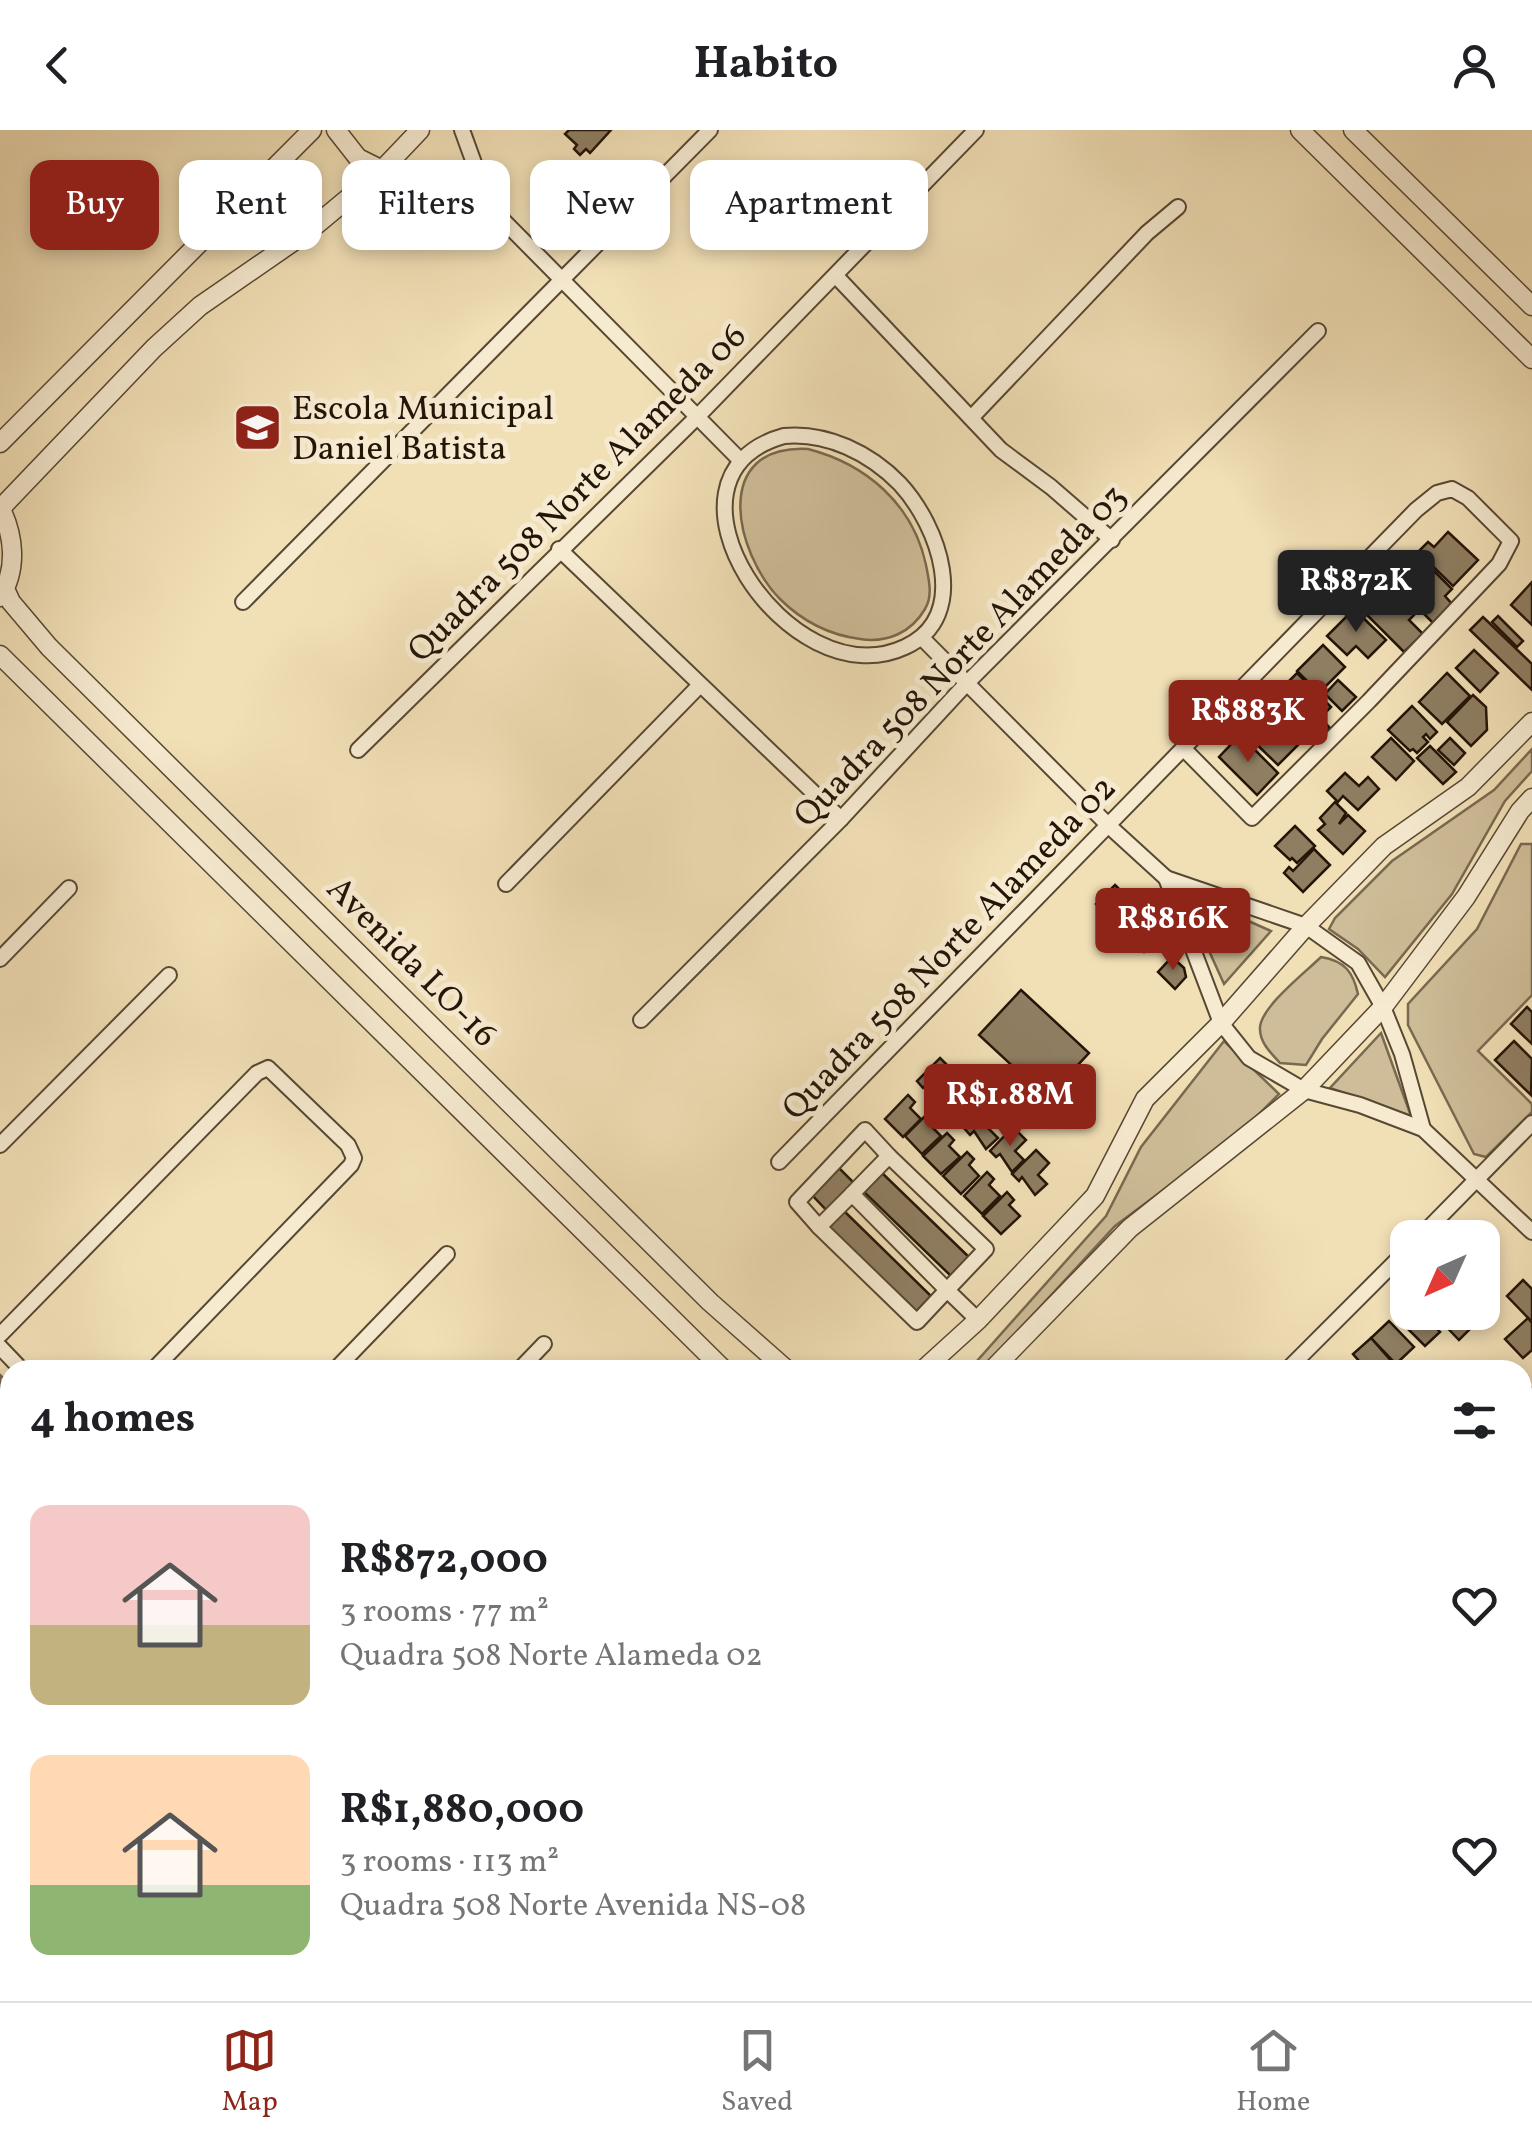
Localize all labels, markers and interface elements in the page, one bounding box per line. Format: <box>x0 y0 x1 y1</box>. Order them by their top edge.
text: Habito <box>694 34 838 97</box>
icon: back <box>30 38 85 93</box>
icon: person <box>1447 38 1502 93</box>
chip: Buy <box>30 160 159 250</box>
chip: Rent <box>179 160 322 250</box>
chip: Filters <box>342 160 510 250</box>
chip: New <box>530 160 670 250</box>
chip: Apartment <box>690 160 928 250</box>
street label: Quadra 508 Norte Alameda 06 <box>398 314 758 674</box>
place label: Escola Municipal Daniel Batista <box>292 386 554 474</box>
school or university icon: Escola Municipal Daniel Batista <box>231 401 283 453</box>
street label: Quadra 508 Norte Alameda 03 <box>784 475 1138 839</box>
pin: R$872K <box>1275 550 1437 635</box>
text: R$872K <box>1300 560 1412 604</box>
pin: R$883K <box>1167 680 1329 765</box>
text: R$883K <box>1191 690 1305 734</box>
street label: Quadra 508 Norte Alameda 02 <box>772 766 1128 1132</box>
street label: Avenida LO-16 <box>315 867 507 1059</box>
pin: R$816K <box>1092 888 1254 973</box>
text: R$816K <box>1117 898 1229 942</box>
pin: R$1.88M <box>918 1064 1102 1149</box>
text: R$1.88M <box>946 1074 1074 1118</box>
north arrow <box>1390 1220 1500 1330</box>
map controls <box>1390 1220 1500 1330</box>
text: 4 homes <box>30 1391 195 1450</box>
icon: filters <box>1447 1393 1502 1448</box>
text: R$872,000 <box>340 1532 548 1591</box>
icon: home <box>110 1545 230 1665</box>
icon: heart <box>1447 1578 1502 1633</box>
text: 3 rooms · 77 m² <box>340 1591 549 1635</box>
text: Quadra 508 Norte Alameda 02 <box>340 1635 763 1679</box>
text: R$1,880,000 <box>340 1782 584 1841</box>
icon: home <box>110 1795 230 1915</box>
icon: heart <box>1447 1828 1502 1883</box>
text: 3 rooms · 113 m² <box>340 1841 559 1885</box>
text: Quadra 508 Norte Avenida NS-08 <box>340 1885 806 1929</box>
tab: Map <box>222 2023 278 2122</box>
tab: Saved <box>721 2023 793 2122</box>
tab: Home <box>1236 2023 1310 2122</box>

